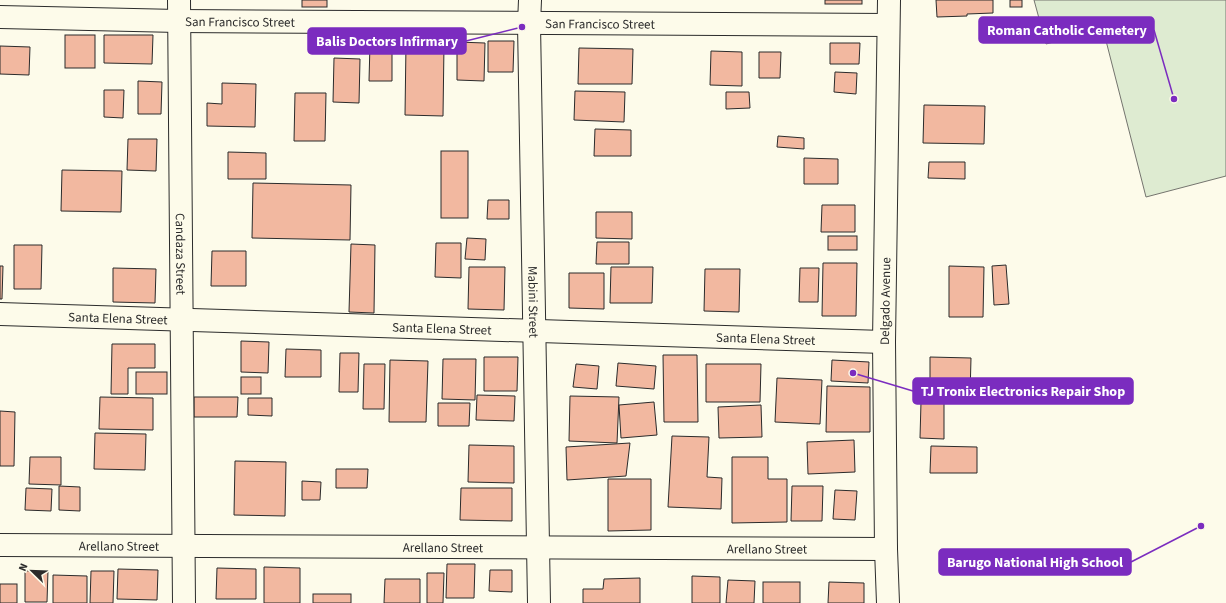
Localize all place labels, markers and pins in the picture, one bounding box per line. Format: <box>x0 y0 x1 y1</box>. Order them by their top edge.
callout: Roman Catholic Cemetery <box>979 17 1154 43</box>
callout: Balis Doctors Infirmary <box>308 28 466 54</box>
callout: TJ Tronix Electronics Repair Shop <box>913 378 1133 404</box>
callout: Barugo National High School <box>939 549 1131 575</box>

